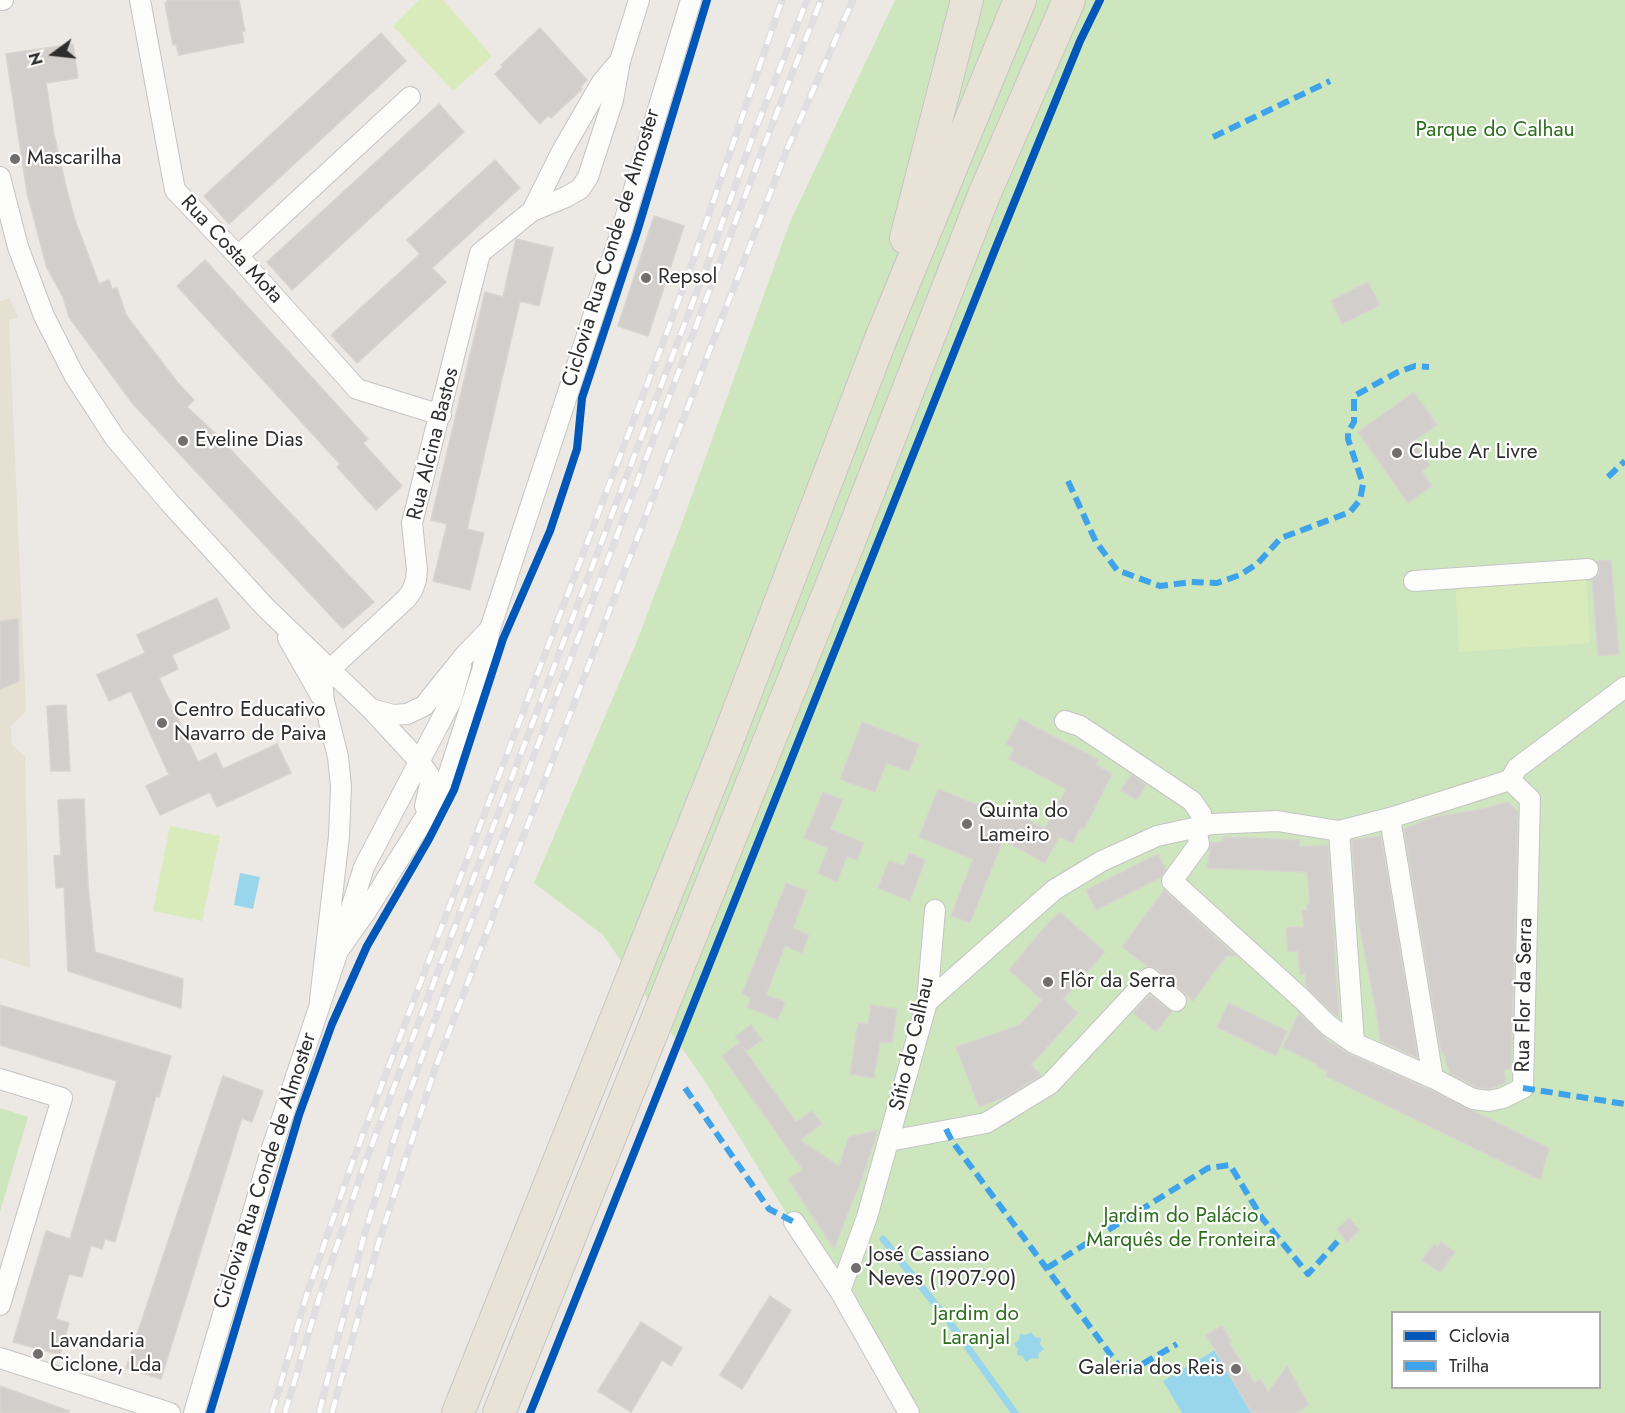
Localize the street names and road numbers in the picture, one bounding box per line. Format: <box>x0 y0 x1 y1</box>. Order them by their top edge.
street label: Ciclovia Rua Conde de Almoster <box>558 106 666 390</box>
street label: Rua Costa Mota <box>175 191 287 309</box>
street label: Rua Alcina Bastos <box>403 365 465 523</box>
street label: Rua Flor da Serra <box>1511 917 1539 1073</box>
street label: Sítio do Calhau <box>885 975 941 1113</box>
street label: Ciclovia Rua Conde de Almoster <box>209 1030 323 1312</box>

